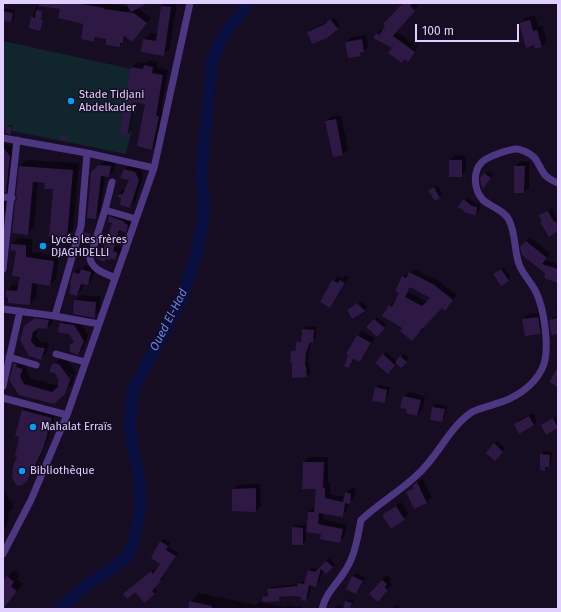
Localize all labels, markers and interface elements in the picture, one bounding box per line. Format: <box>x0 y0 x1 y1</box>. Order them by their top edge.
scale bar <box>417 16 521 42</box>
text: 100 m <box>422 24 454 38</box>
place label: Stade Tidjani Abdelkader <box>79 88 144 114</box>
marker: Stade Tidjani Abdelkader <box>66 96 76 106</box>
place label: Lycée les frères DJAGHDELLI <box>51 233 127 259</box>
marker: Lycée les frères DJAGHDELLI <box>38 241 48 251</box>
water label: Oued El-Had <box>147 287 191 353</box>
place label: Mahalat Erraïs <box>41 420 112 434</box>
marker: Mahalat Erraïs <box>28 422 38 432</box>
place label: Bibliothèque <box>30 464 94 478</box>
marker: Bibliothèque <box>17 466 27 476</box>

